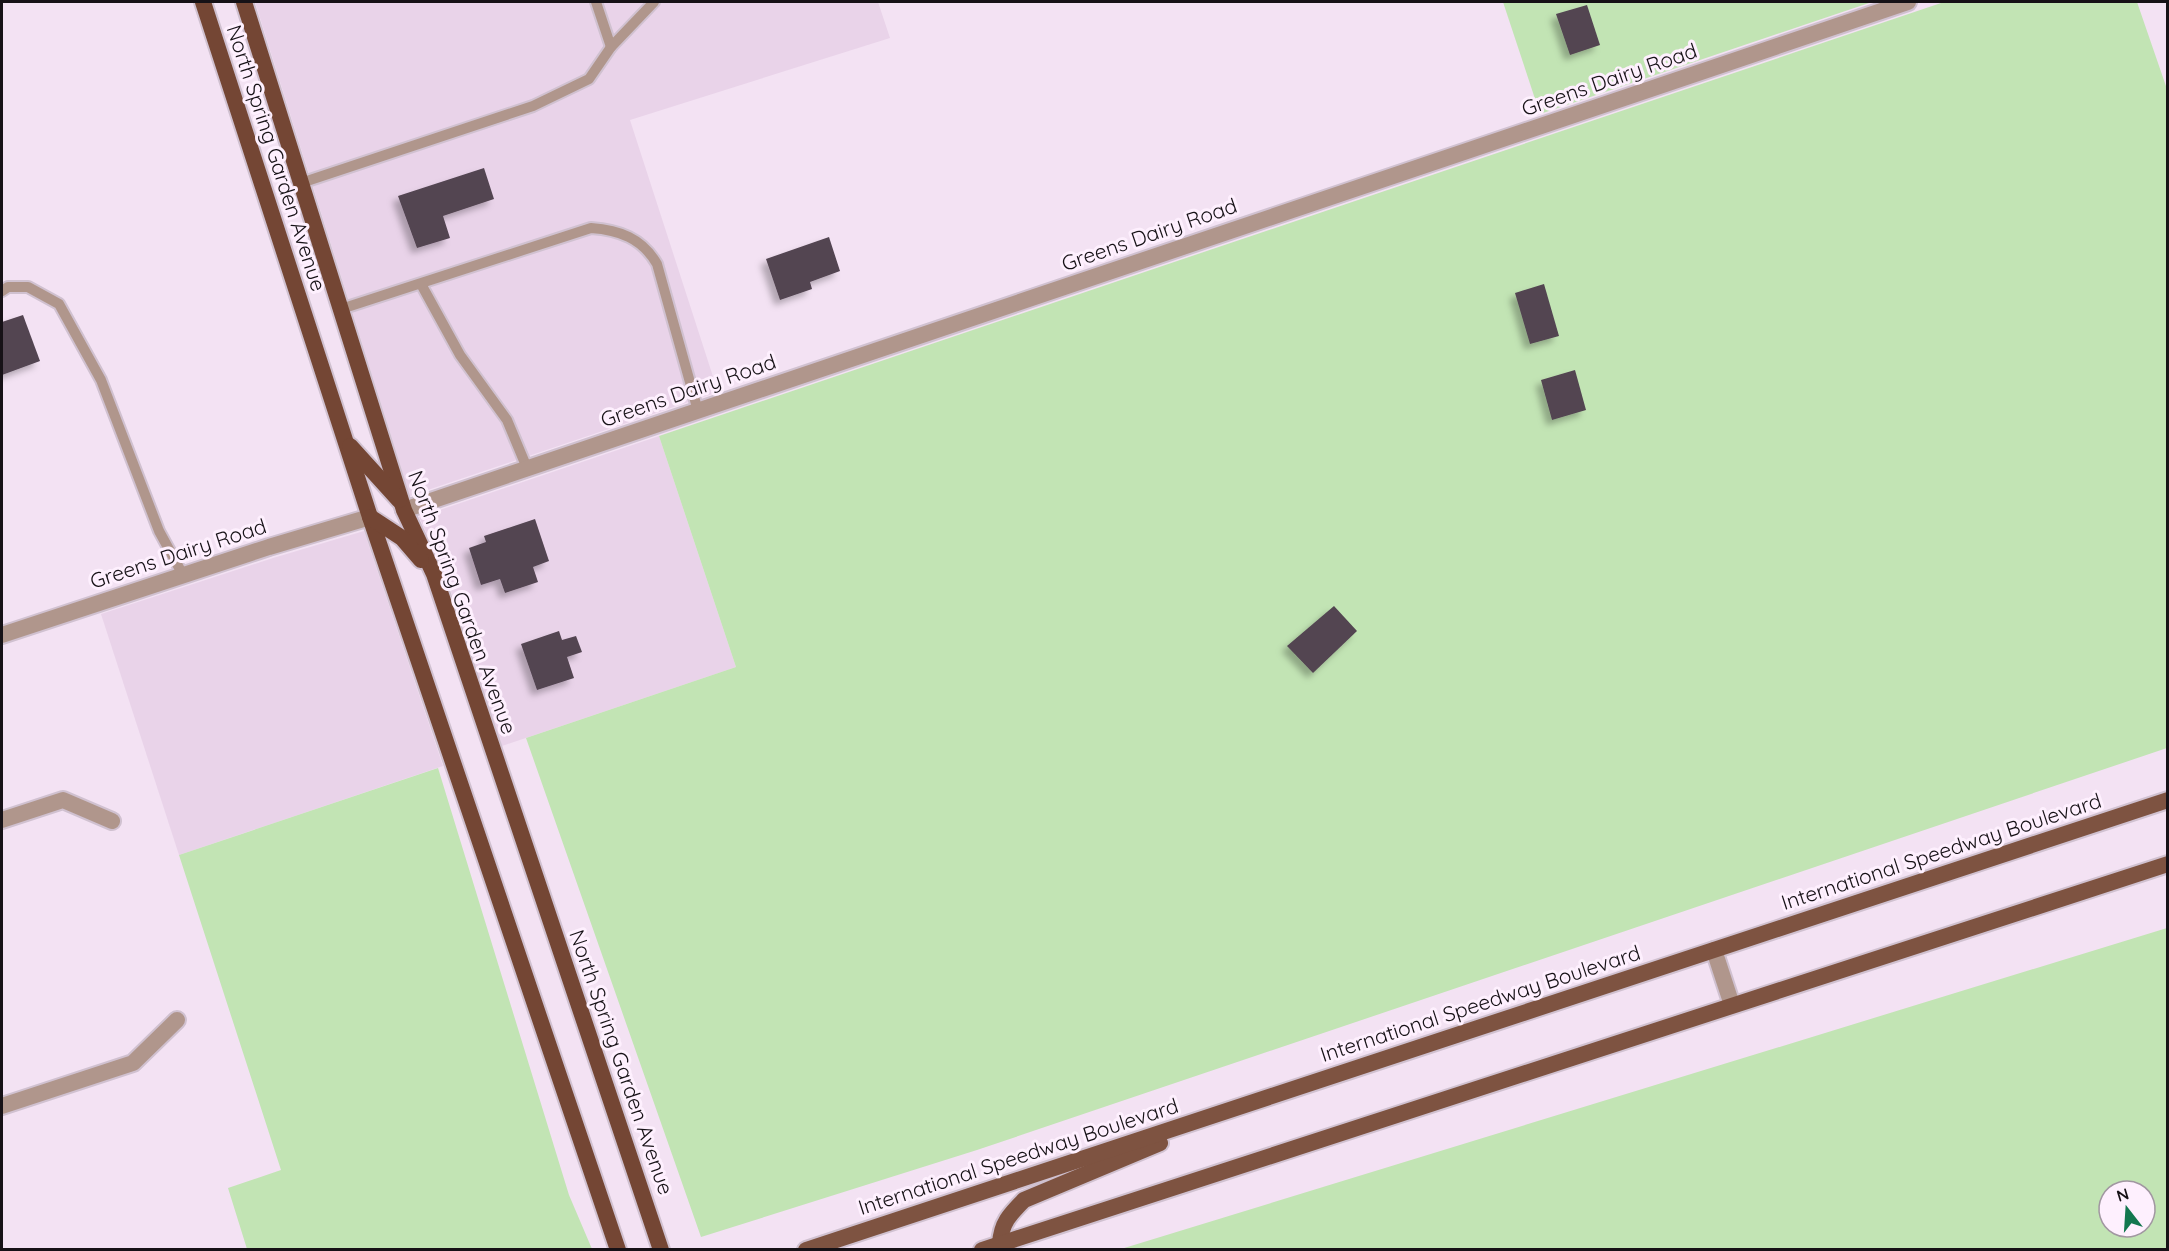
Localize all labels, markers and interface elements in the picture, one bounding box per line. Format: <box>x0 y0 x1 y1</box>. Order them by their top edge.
street label: North Spring Garden Avenue <box>222 22 332 294</box>
street label: Greens Dairy Road <box>1518 37 1700 121</box>
street label: Greens Dairy Road <box>1058 192 1240 276</box>
street label: Greens Dairy Road <box>597 348 779 432</box>
street label: North Spring Garden Avenue <box>403 467 523 737</box>
street label: Greens Dairy Road <box>87 512 269 594</box>
street label: International Speedway Boulevard <box>1778 787 2104 915</box>
street label: North Spring Garden Avenue <box>564 926 680 1198</box>
street label: International Speedway Boulevard <box>1317 939 1643 1067</box>
street label: International Speedway Boulevard <box>855 1092 1181 1220</box>
north arrow <box>2097 1179 2157 1239</box>
text: N <box>2114 1183 2131 1206</box>

